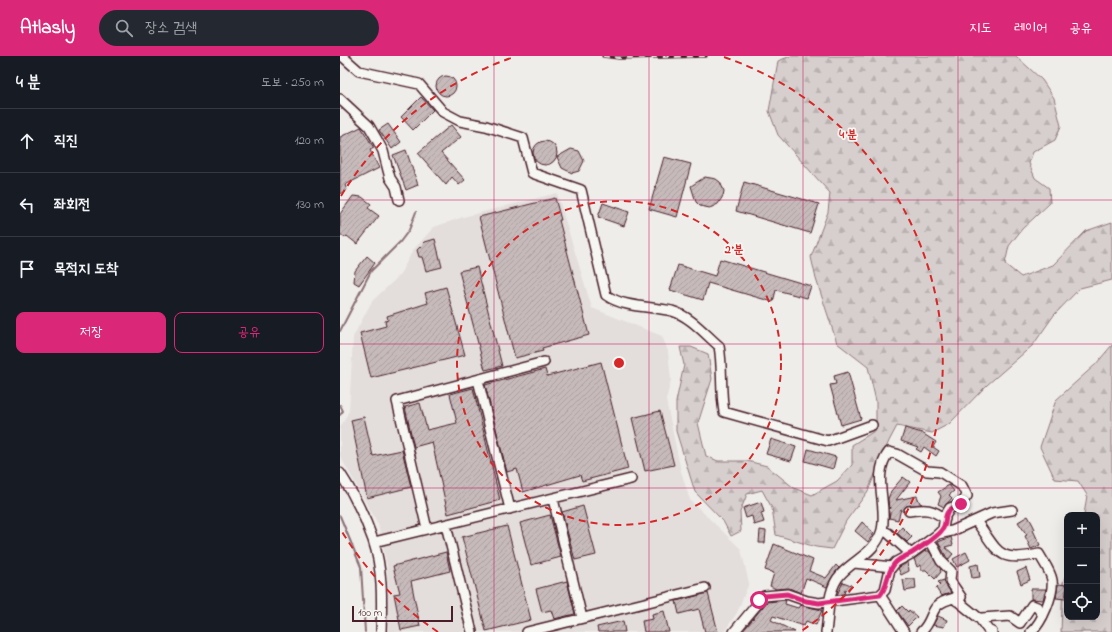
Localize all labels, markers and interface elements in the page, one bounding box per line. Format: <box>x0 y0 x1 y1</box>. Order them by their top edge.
search box <box>99 10 379 46</box>
text: Atlasly <box>20 15 75 42</box>
icon: search <box>113 17 135 39</box>
text: 장소 검색 <box>145 17 197 39</box>
text: 지도 <box>969 18 992 39</box>
text: 레이어 <box>1014 18 1047 39</box>
text: 공유 <box>1069 18 1092 39</box>
text: 4 분 <box>16 70 41 95</box>
text: 도보 · 250 m <box>261 73 324 92</box>
text: 4 분 <box>838 126 857 144</box>
icon: ahead <box>16 130 38 152</box>
text: 직진 <box>54 130 78 152</box>
text: 120 m <box>294 131 324 150</box>
icon: left <box>16 194 38 216</box>
text: 좌회전 <box>54 194 90 216</box>
text: 130 m <box>296 195 324 214</box>
text: 2 분 <box>724 241 744 259</box>
icon: arrive <box>16 258 38 280</box>
text: 목적지 도착 <box>54 258 118 280</box>
button: 저장 <box>16 312 166 353</box>
button: 공유 <box>174 312 324 353</box>
centre of rings <box>612 356 626 370</box>
route end <box>952 495 970 513</box>
map controls <box>1064 512 1100 620</box>
button: + <box>1064 512 1100 548</box>
button: − <box>1064 548 1100 584</box>
button: locate <box>1064 584 1100 620</box>
route start <box>750 591 768 609</box>
scale bar <box>352 604 453 623</box>
text: 100 m <box>358 605 382 621</box>

